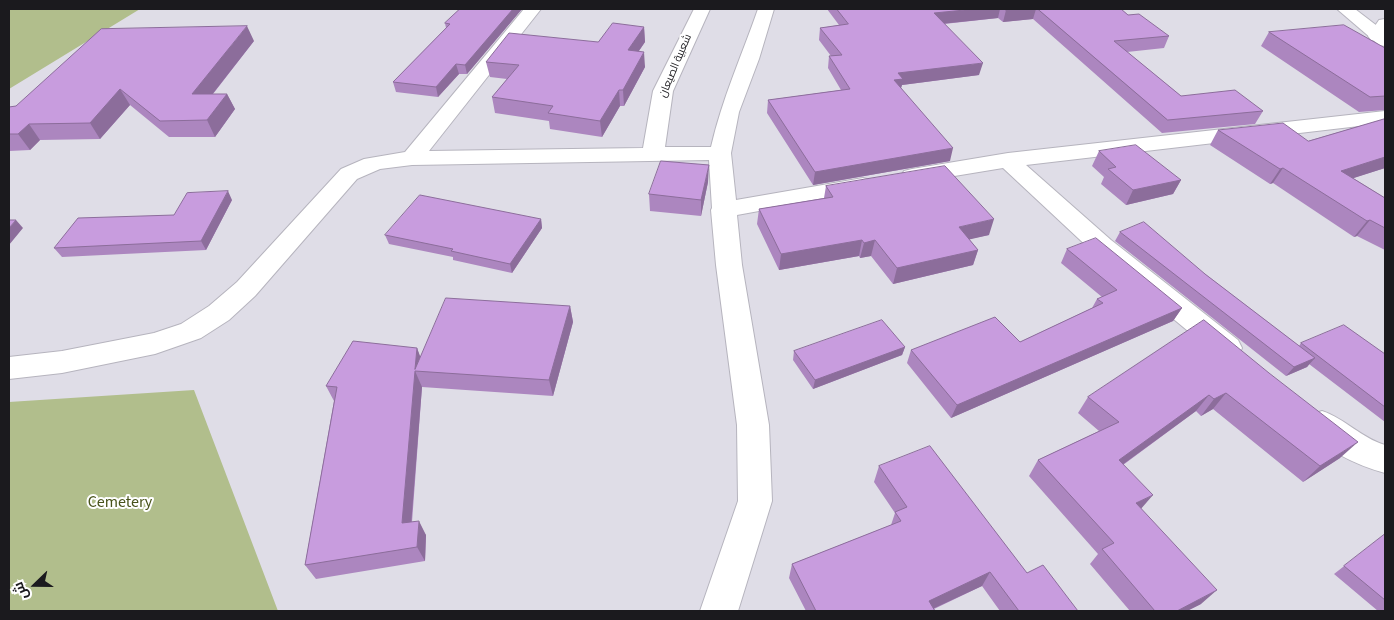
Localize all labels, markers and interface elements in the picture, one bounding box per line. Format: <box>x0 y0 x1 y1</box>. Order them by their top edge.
street label: شعبية الصيعان <box>657 32 695 100</box>
park label: Cemetery <box>88 493 152 513</box>
north arrow <box>10 560 60 610</box>
text: ش <box>8 579 34 603</box>

